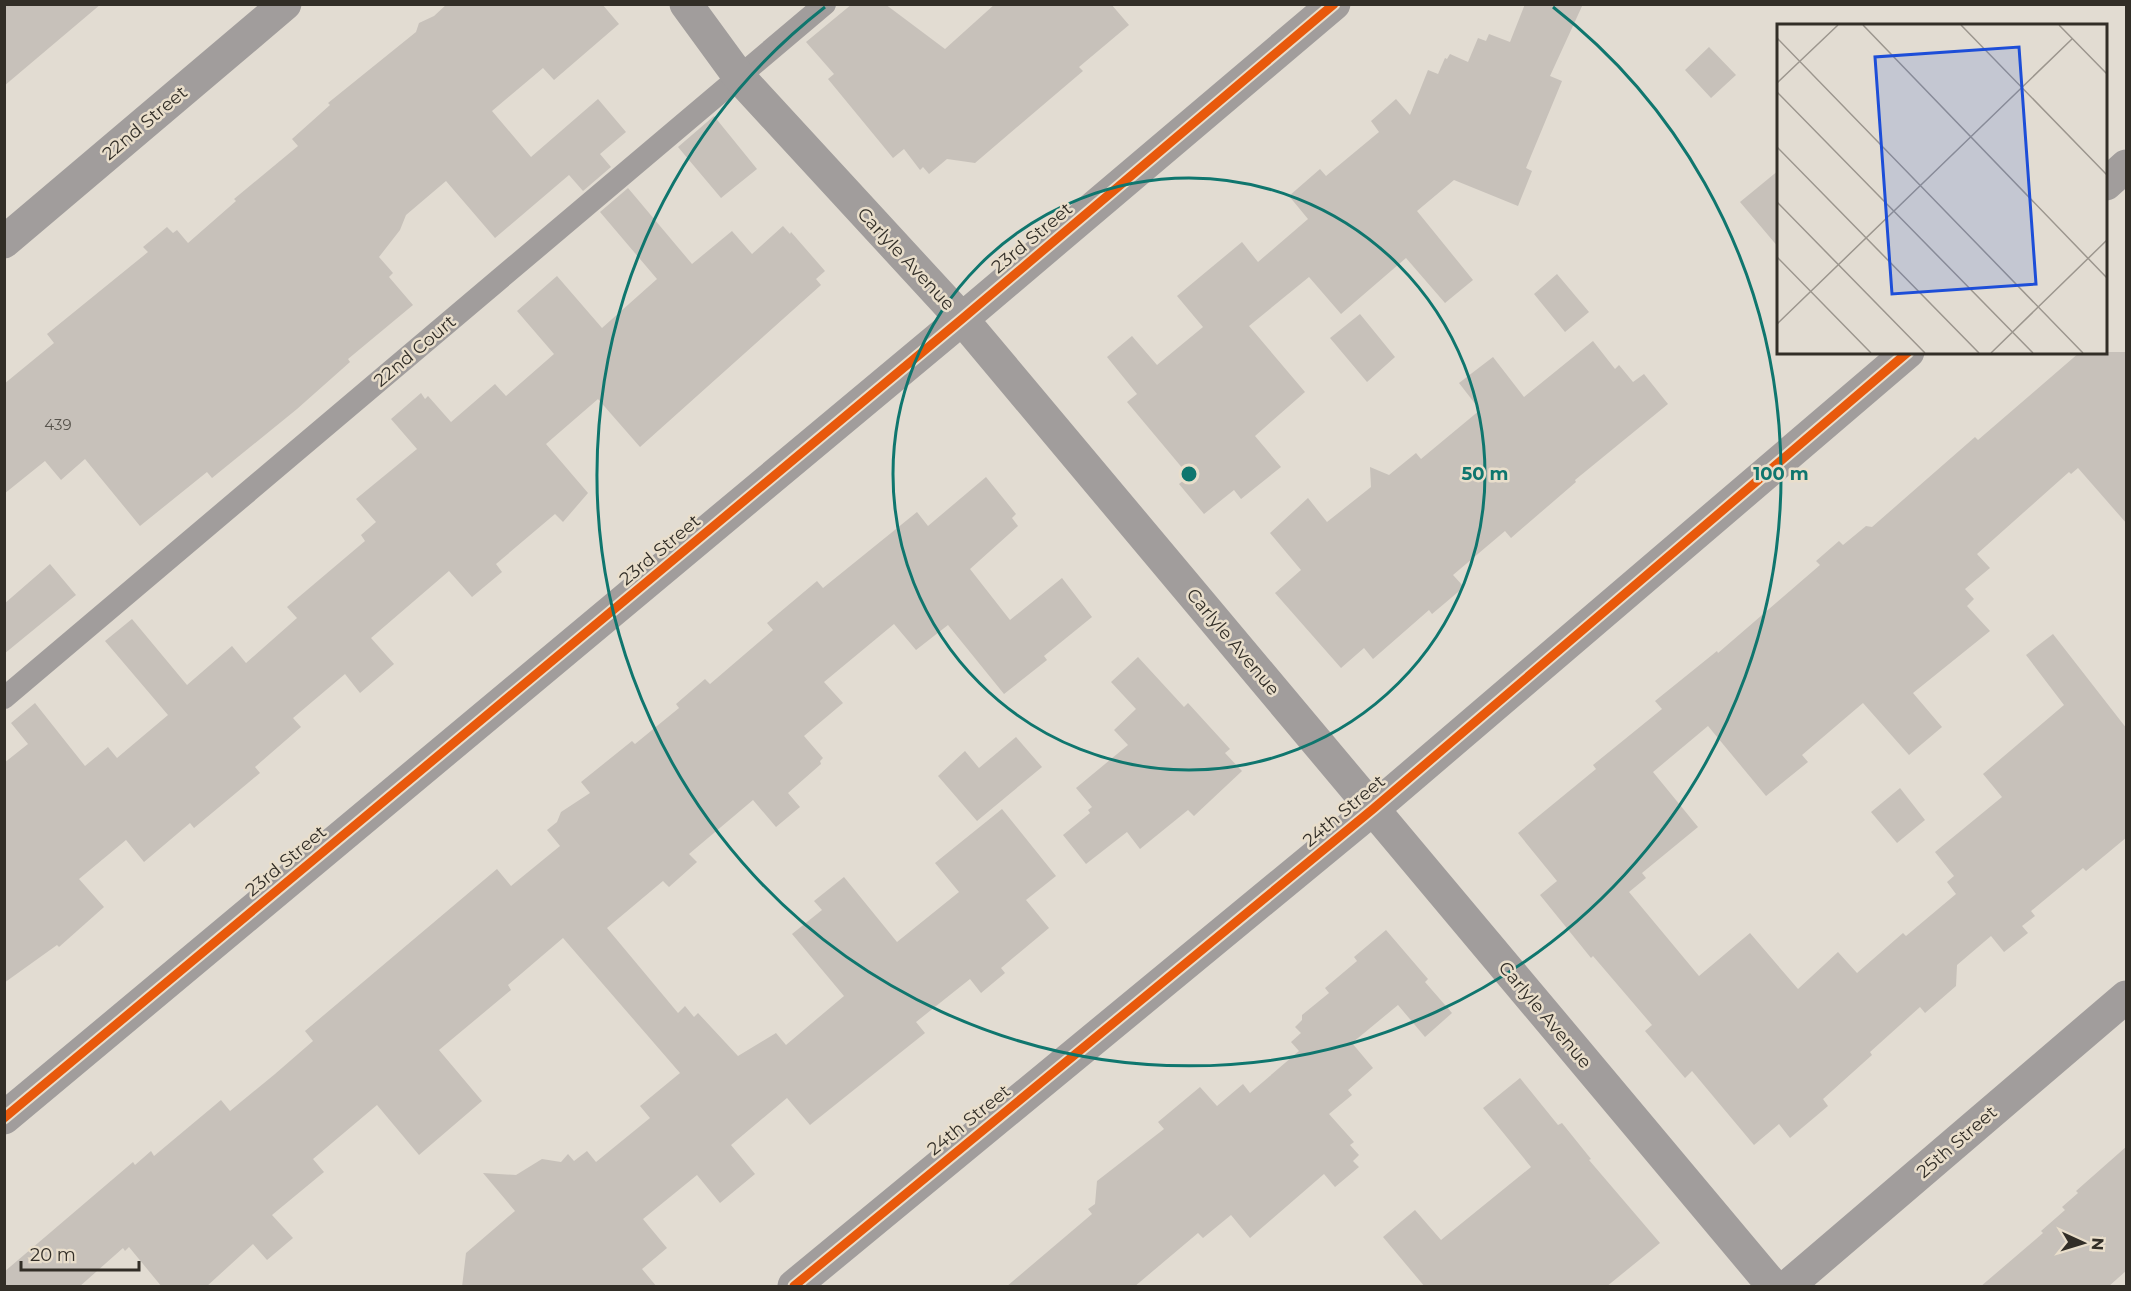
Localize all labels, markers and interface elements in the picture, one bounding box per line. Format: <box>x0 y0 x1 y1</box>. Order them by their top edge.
inset map <box>1777 24 2107 354</box>
street label: 22nd Street <box>98 81 192 165</box>
street label: 23rd Street <box>987 198 1077 278</box>
street label: Carlyle Avenue <box>853 203 960 315</box>
street label: 22nd Court <box>370 310 460 392</box>
house number: 439 <box>44 415 72 434</box>
text: 50 m <box>1462 463 1508 485</box>
text: 100 m <box>1753 463 1809 485</box>
centre of rings <box>1179 464 1199 484</box>
street label: 23rd Street <box>615 510 705 590</box>
street label: Carlyle Avenue <box>1182 584 1284 700</box>
street label: 24th Street <box>1299 770 1389 852</box>
street label: 23rd Street <box>241 821 331 901</box>
street label: Carlyle Avenue <box>1494 957 1596 1073</box>
street label: 24th Street <box>923 1080 1015 1160</box>
street label: 25th Street <box>1912 1101 2002 1183</box>
north arrow <box>2053 1213 2113 1273</box>
scale bar <box>21 1234 140 1272</box>
text: N <box>2088 1237 2107 1251</box>
text: 20 m <box>30 1244 76 1266</box>

